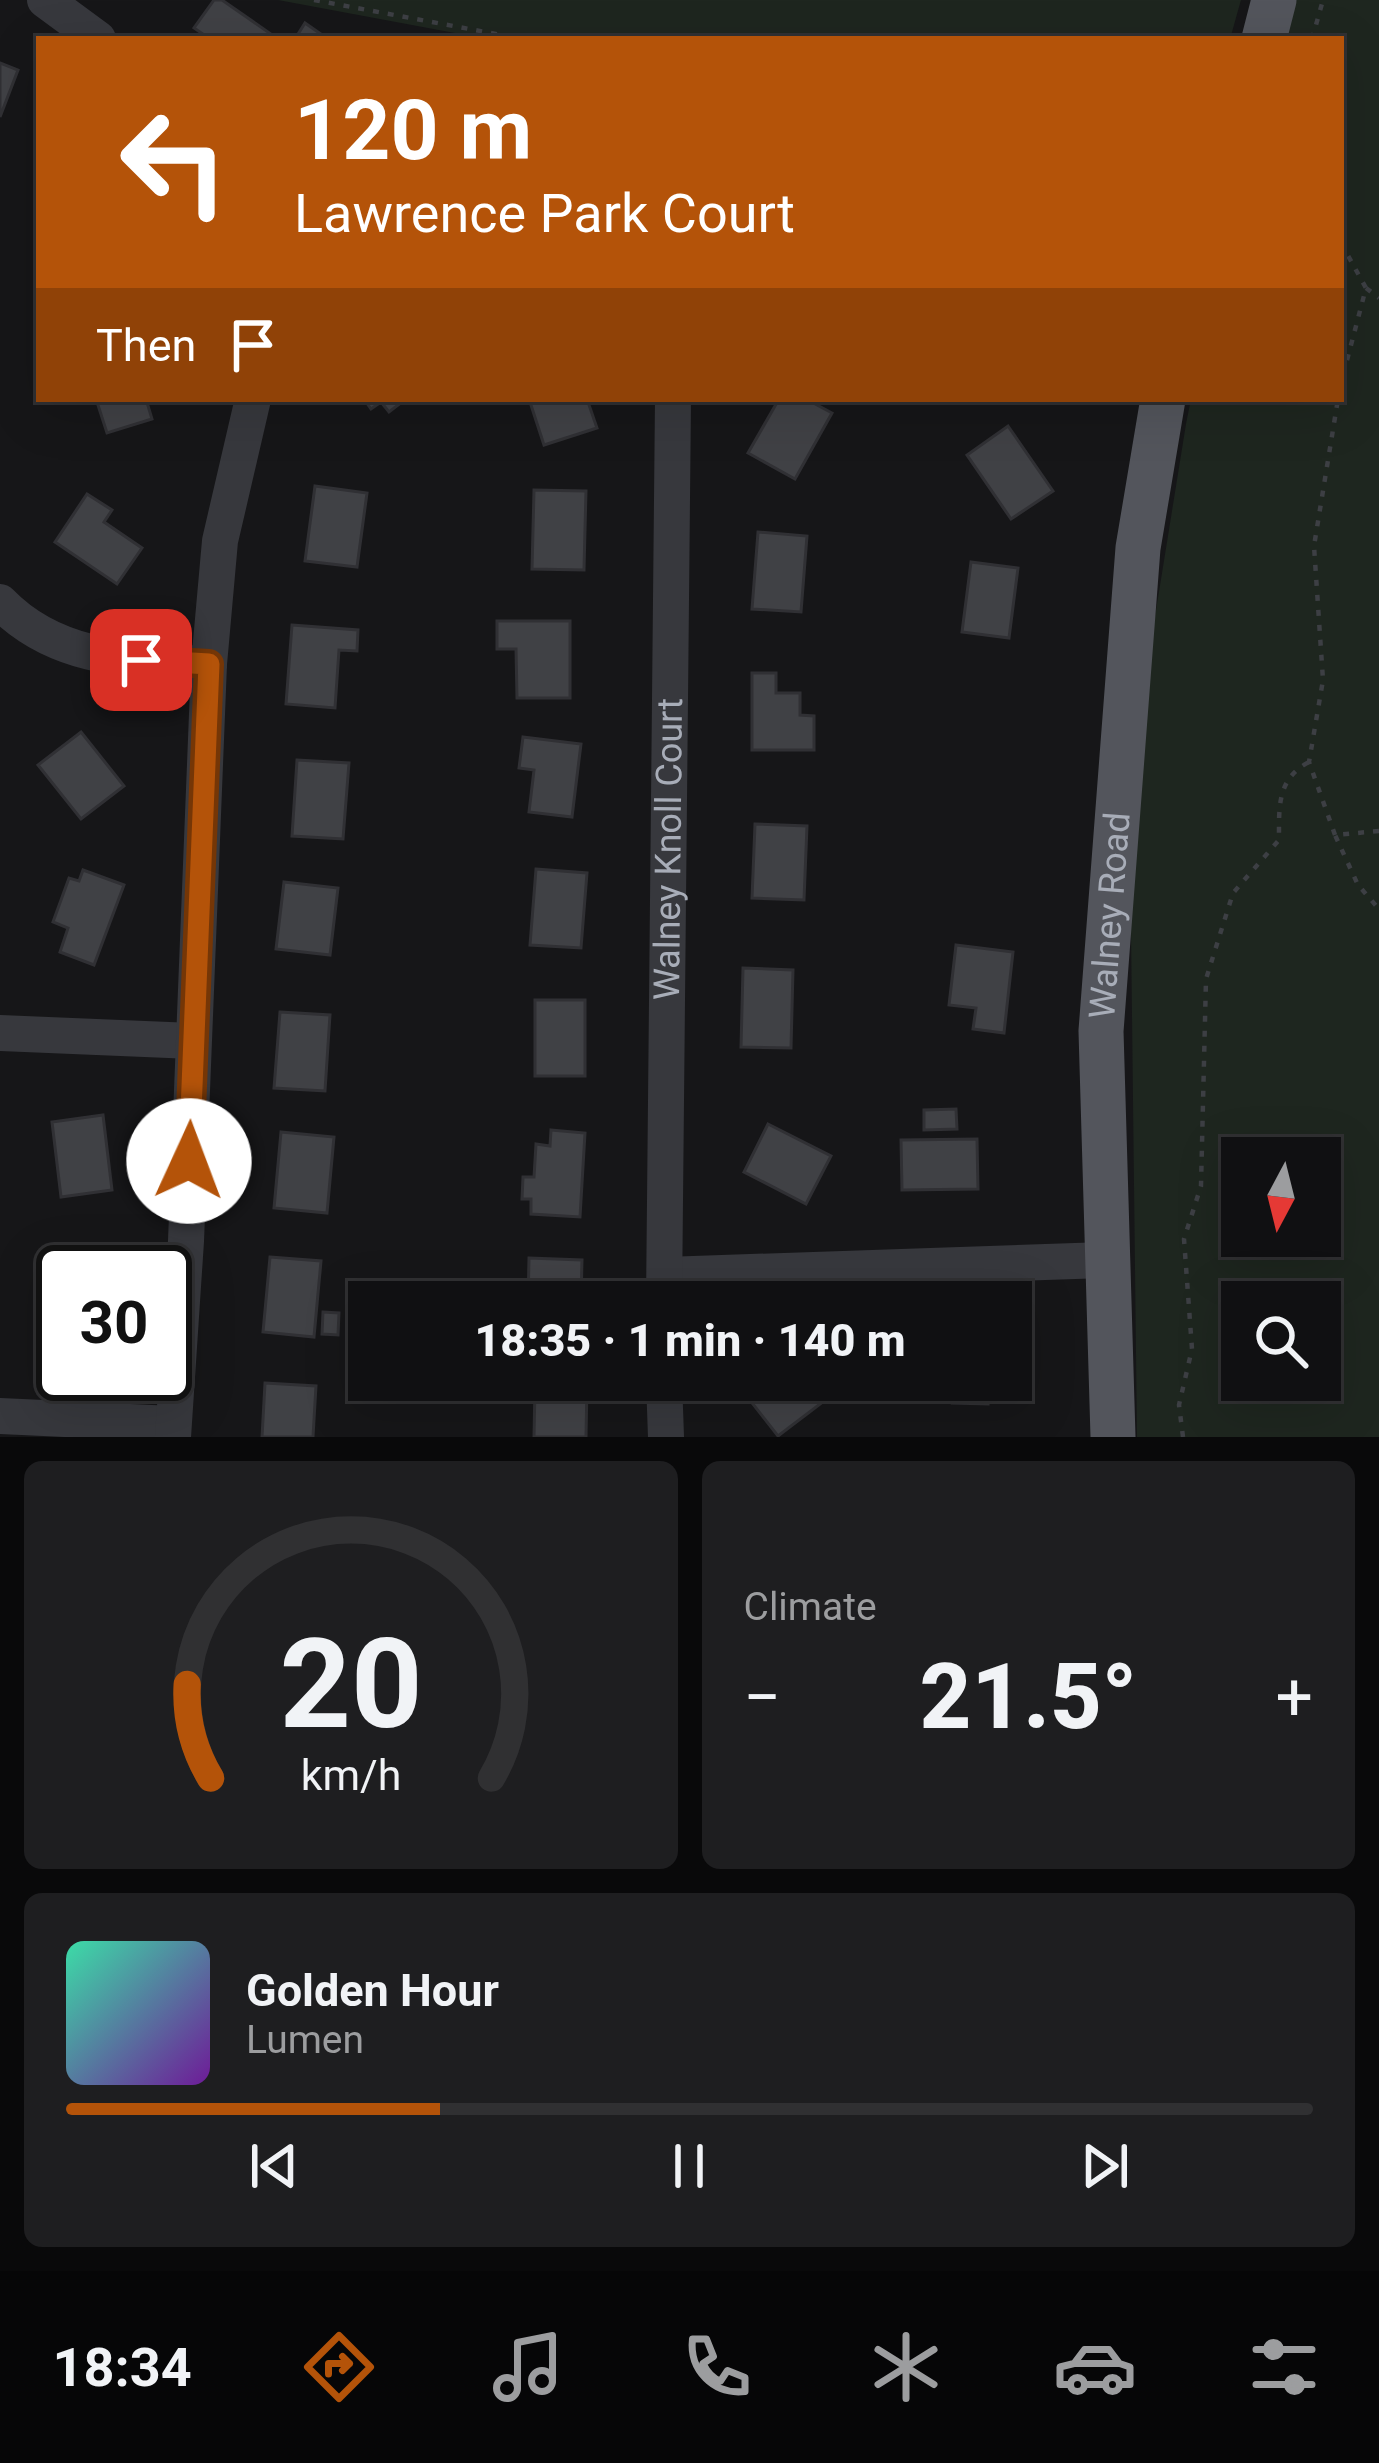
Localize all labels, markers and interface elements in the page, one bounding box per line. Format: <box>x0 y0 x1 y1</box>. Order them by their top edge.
text: 120 m <box>294 81 532 180</box>
icon: left <box>96 84 252 240</box>
text: Lawrence Park Court <box>294 182 795 245</box>
icon: arrive <box>220 312 286 378</box>
text: Then <box>96 319 196 372</box>
pin <box>90 609 192 711</box>
icon: arrive <box>108 627 174 693</box>
street label: Walney Knoll Court <box>646 698 691 1000</box>
street label: Walney Road <box>1081 811 1139 1020</box>
position arrow <box>126 1098 252 1224</box>
north arrow <box>1221 1137 1341 1257</box>
map controls <box>1221 1137 1341 1401</box>
speed limit sign: 30 <box>36 1245 192 1401</box>
button: search <box>1221 1281 1341 1401</box>
text: 18:35 · 1 min · 140 m <box>474 1314 906 1367</box>
text: Climate <box>744 1584 877 1630</box>
text: 20 <box>279 1611 422 1757</box>
text: 21.5° <box>920 1645 1137 1750</box>
text: − <box>744 1659 781 1736</box>
text: + <box>1276 1659 1313 1736</box>
text: km/h <box>300 1750 401 1800</box>
text: Golden Hour <box>246 1964 499 2017</box>
text: Lumen <box>246 2017 364 2063</box>
icon: previous <box>241 2133 307 2199</box>
icon: pause <box>656 2133 722 2199</box>
icon: next <box>1072 2133 1138 2199</box>
icon: directions <box>297 2325 381 2409</box>
icon: music <box>486 2325 570 2409</box>
icon: phone <box>675 2325 759 2409</box>
icon: climate <box>864 2325 948 2409</box>
icon: car <box>1053 2325 1137 2409</box>
icon: filters <box>1242 2325 1326 2409</box>
text: 18:34 <box>53 2336 192 2399</box>

